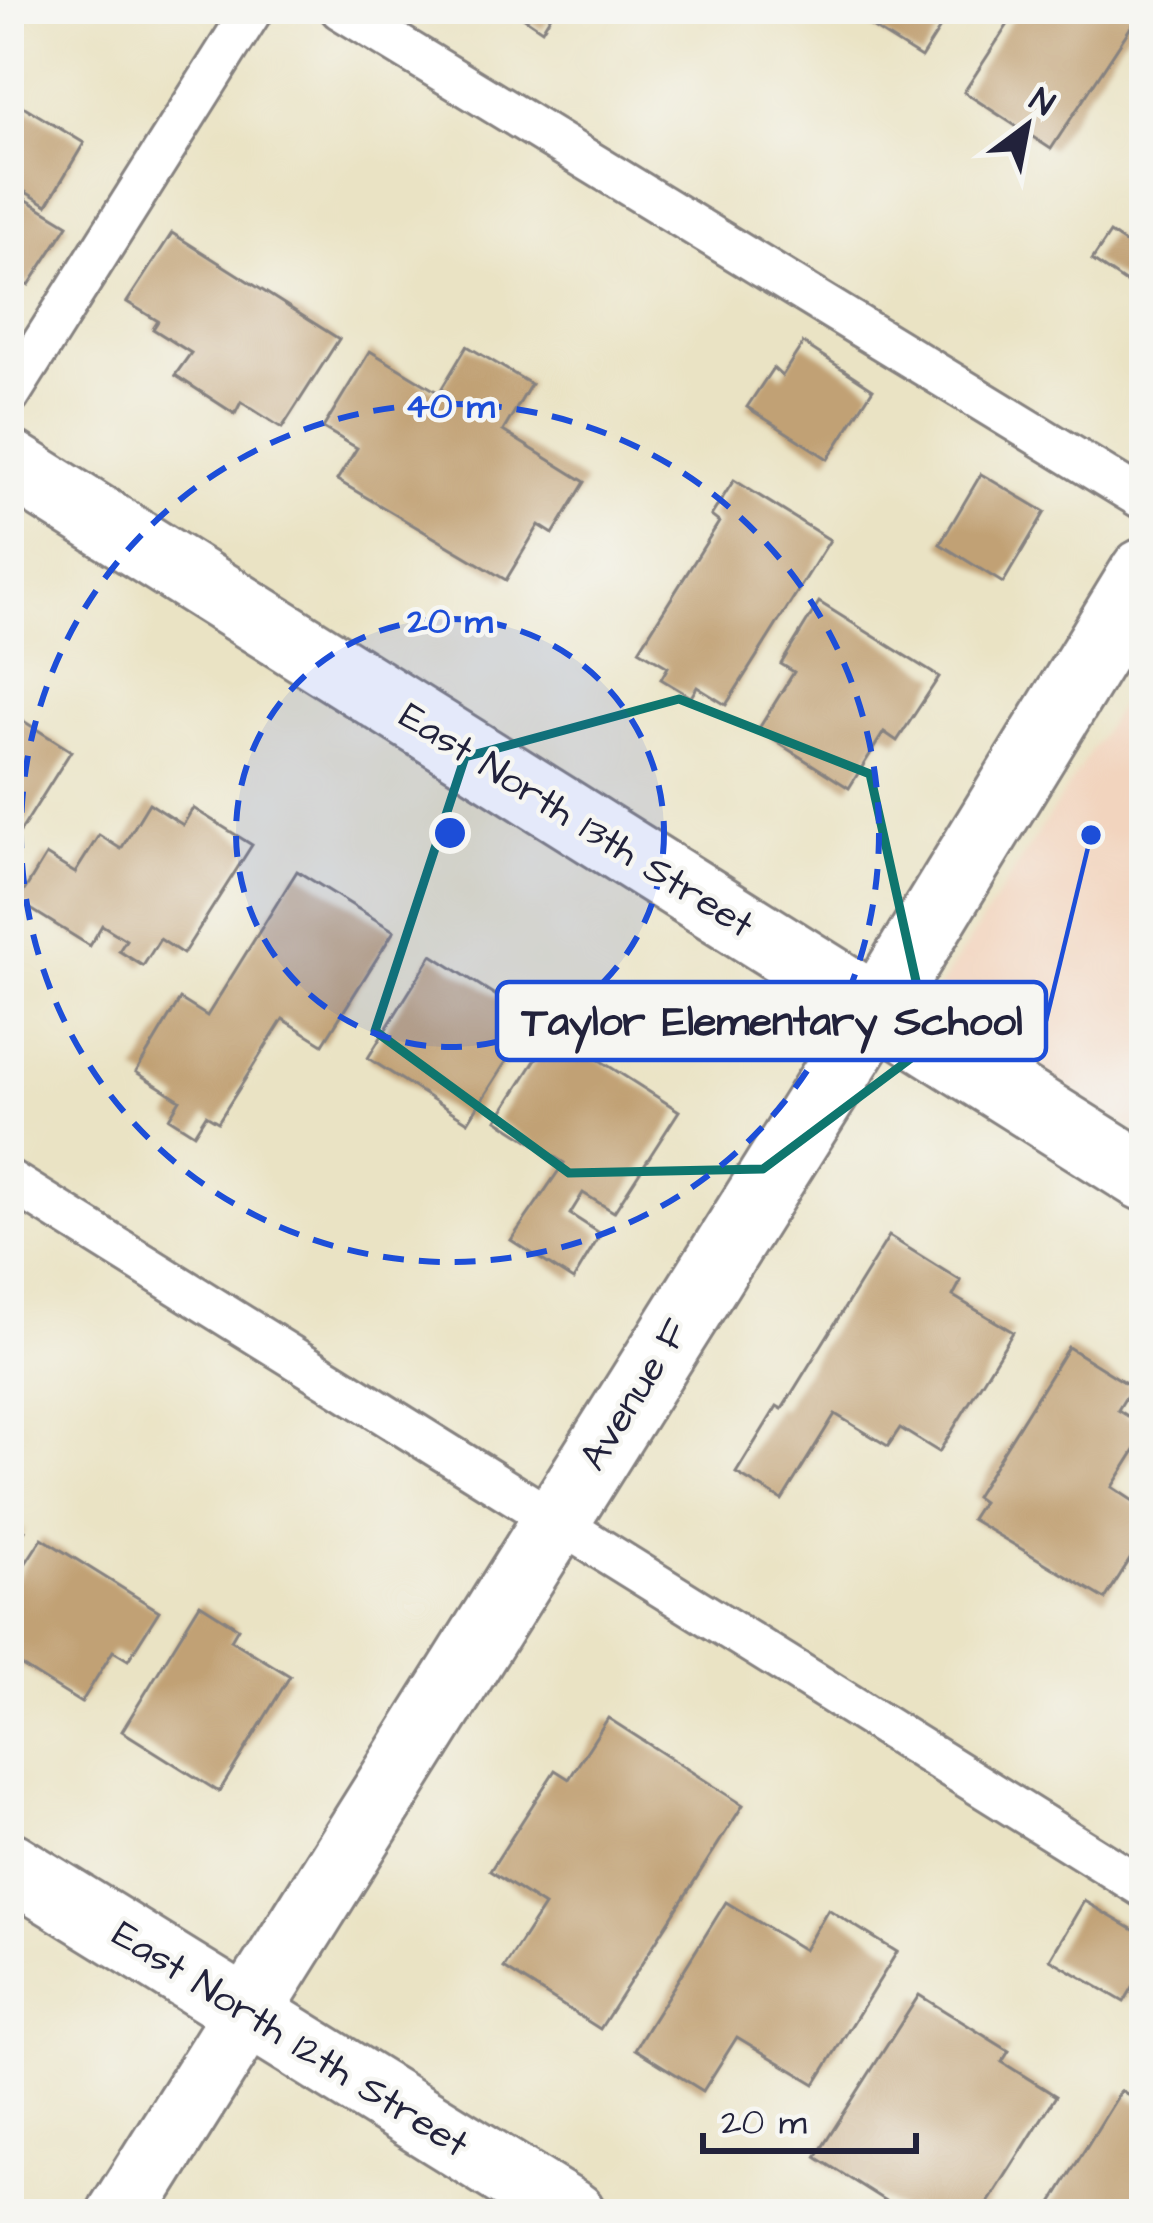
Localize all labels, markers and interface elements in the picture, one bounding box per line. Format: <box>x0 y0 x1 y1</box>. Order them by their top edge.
north arrow <box>967 66 1087 186</box>
text: N <box>1021 77 1063 127</box>
text: 40 m <box>405 381 496 432</box>
text: 20 m <box>406 596 494 647</box>
street label: East North 13th Street <box>389 690 764 952</box>
centre of rings <box>429 812 471 854</box>
callout: Taylor Elementary School <box>497 982 1046 1060</box>
text: Taylor Elementary School <box>520 994 1023 1054</box>
street label: Avenue F <box>567 1309 703 1481</box>
street label: East North 12th Street <box>102 1908 479 2172</box>
scale bar <box>703 2079 916 2153</box>
text: 20 m <box>721 2097 807 2148</box>

